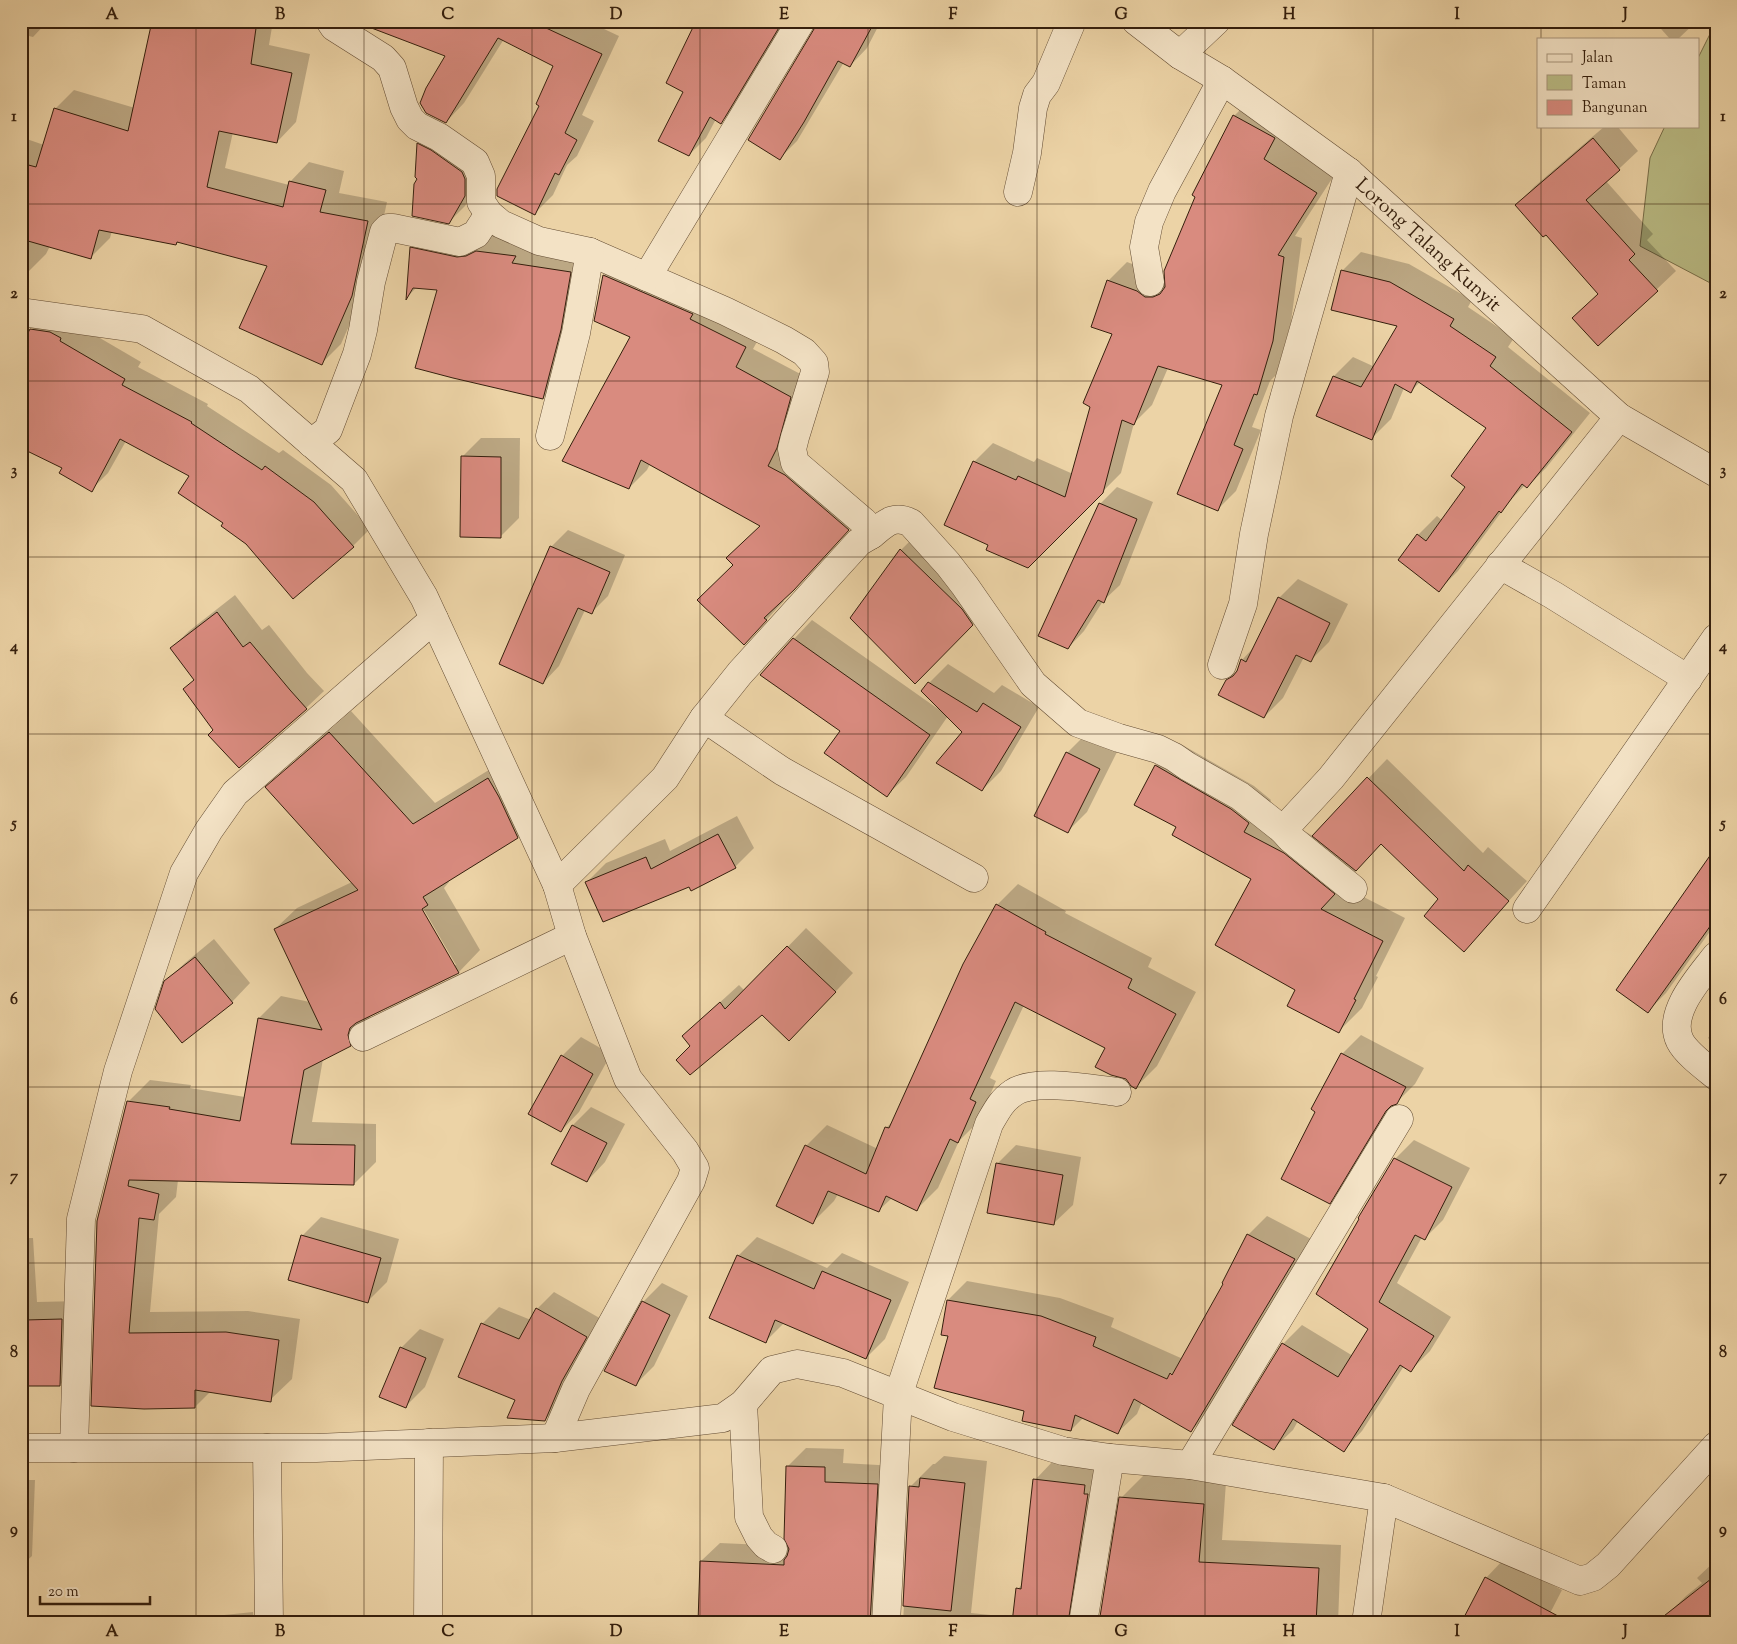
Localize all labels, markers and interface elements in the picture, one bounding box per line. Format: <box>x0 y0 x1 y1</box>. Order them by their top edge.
text: A <box>106 4 119 27</box>
text: B <box>275 4 285 27</box>
text: C <box>442 4 455 27</box>
text: D <box>610 4 623 27</box>
text: E <box>779 4 789 27</box>
text: F <box>949 4 958 27</box>
text: G <box>1114 4 1128 27</box>
text: H <box>1283 4 1296 27</box>
text: I <box>1454 4 1460 27</box>
text: J <box>1621 4 1628 27</box>
legend <box>1537 38 1700 128</box>
text: Jalan <box>1581 48 1613 69</box>
text: Taman <box>1582 74 1626 95</box>
text: Bangunan <box>1582 98 1648 119</box>
text: 1 <box>11 106 17 129</box>
text: 1 <box>1720 106 1726 129</box>
street label: Lorong Talang Kunyit <box>1348 172 1507 320</box>
text: 2 <box>10 283 18 306</box>
text: 2 <box>1719 283 1727 306</box>
text: 3 <box>11 460 18 483</box>
text: 3 <box>1720 460 1727 483</box>
text: 4 <box>9 636 18 659</box>
text: 4 <box>1718 636 1727 659</box>
text: 5 <box>9 813 17 836</box>
text: 5 <box>1718 813 1726 836</box>
text: 6 <box>10 989 18 1012</box>
text: 6 <box>1719 989 1727 1012</box>
text: 7 <box>10 1166 19 1189</box>
text: 7 <box>1719 1166 1728 1189</box>
text: 8 <box>10 1342 18 1365</box>
text: 8 <box>1719 1342 1727 1365</box>
text: 9 <box>10 1519 18 1542</box>
text: 9 <box>1719 1519 1727 1542</box>
scale bar <box>40 1574 150 1606</box>
text: 20 m <box>48 1582 79 1603</box>
text: A <box>106 1621 119 1644</box>
text: B <box>275 1621 285 1644</box>
text: C <box>442 1621 455 1644</box>
text: D <box>610 1621 623 1644</box>
text: E <box>779 1621 789 1644</box>
text: F <box>949 1621 958 1644</box>
text: G <box>1114 1621 1128 1644</box>
text: H <box>1283 1621 1296 1644</box>
text: I <box>1454 1621 1460 1644</box>
text: J <box>1621 1621 1628 1644</box>

